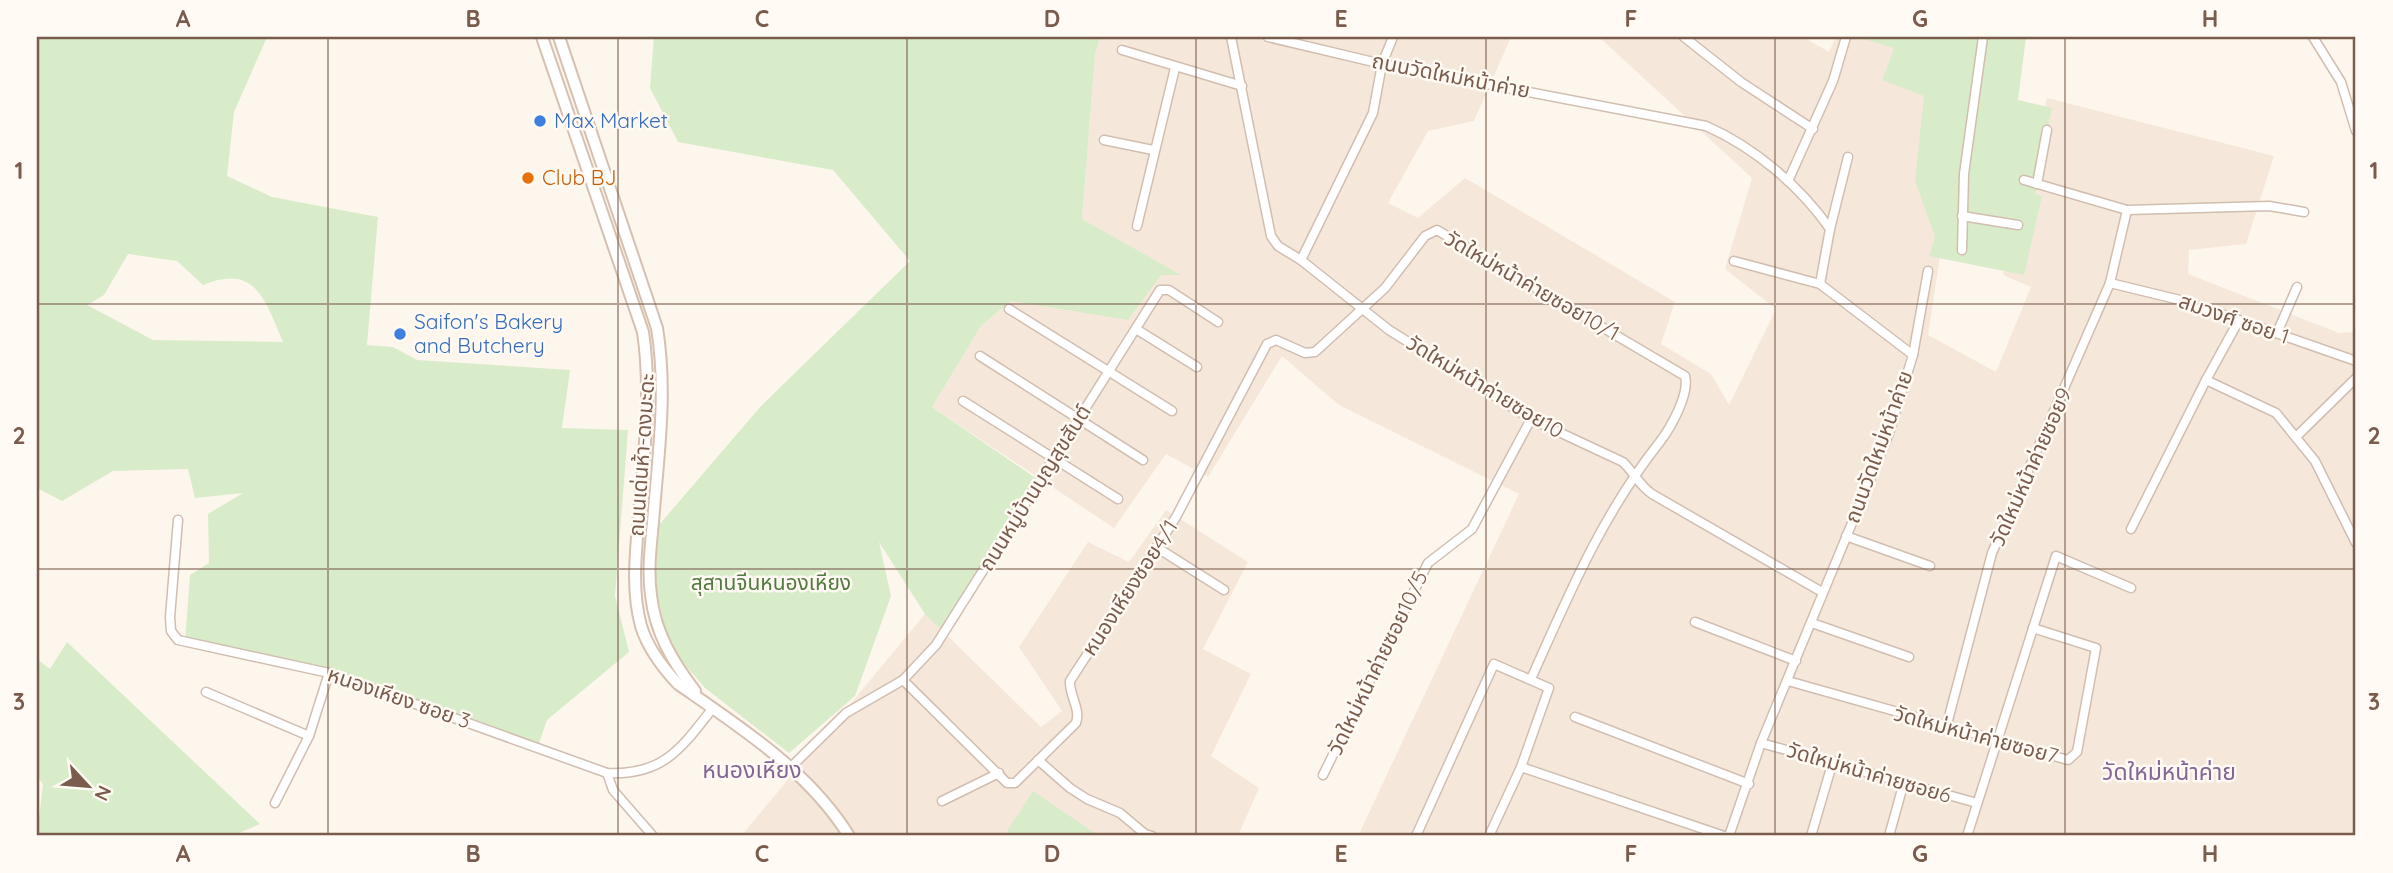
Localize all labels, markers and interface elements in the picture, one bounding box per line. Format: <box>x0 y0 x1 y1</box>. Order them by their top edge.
text: A <box>176 4 191 33</box>
text: B <box>465 4 481 33</box>
text: C <box>755 4 769 33</box>
text: D <box>1044 4 1060 33</box>
text: E <box>1334 4 1348 33</box>
text: F <box>1625 4 1637 33</box>
text: G <box>1912 4 1928 33</box>
text: H <box>2202 4 2218 33</box>
street label: ถนนวัดใหม่หน้าค่าย <box>1370 47 1532 103</box>
place label: Max Market <box>554 107 668 133</box>
marker: Max Market <box>532 113 548 129</box>
text: 1 <box>15 156 23 185</box>
text: 1 <box>2370 156 2378 185</box>
place label: Club BJ <box>542 164 617 190</box>
marker: Club BJ <box>520 170 536 186</box>
street label: วัดใหม่หน้าค่ายซอย10/1 <box>1441 225 1624 346</box>
street label: สมวงศ์ ซอย 1 <box>2176 287 2293 349</box>
place label: Saifon's Bakery and Butchery <box>414 308 563 358</box>
marker: Saifon's Bakery and Butchery <box>392 326 408 342</box>
street label: วัดใหม่หน้าค่ายซอย10 <box>1402 329 1569 443</box>
street label: ถนนวัดใหม่หน้าค่าย <box>1838 367 1918 527</box>
street label: ถนนเด่นห้า-ดงมะดะ <box>622 372 660 537</box>
street label: วัดใหม่หน้าค่ายซอย9 <box>1984 384 2077 550</box>
street label: ถนนหมู่บ้านบุญสุขสันต์ <box>972 399 1097 576</box>
text: 2 <box>12 421 26 450</box>
text: 2 <box>2367 421 2381 450</box>
street label: หนองเหียงซอย4/1 <box>1076 515 1183 660</box>
street label: วัดใหม่หน้าค่ายซอย10/5 <box>1321 567 1433 759</box>
park label: สุสานจีนหนองเหียง <box>691 569 851 596</box>
street label: หนองเหียง ซอย 3 <box>324 660 474 734</box>
text: 3 <box>13 687 25 716</box>
text: 3 <box>2368 687 2380 716</box>
street label: วัดใหม่หน้าค่ายซอย7 <box>1891 700 2062 769</box>
street label: วัดใหม่หน้าค่ายซอย6 <box>1784 736 1954 808</box>
north arrow <box>52 750 122 820</box>
district label: หนองเหียง <box>702 755 802 784</box>
district label: วัดใหม่หน้าค่าย <box>2102 757 2236 786</box>
text: N <box>89 782 117 805</box>
text: A <box>176 839 191 868</box>
text: B <box>465 839 481 868</box>
text: C <box>755 839 769 868</box>
text: D <box>1044 839 1060 868</box>
text: E <box>1334 839 1348 868</box>
text: F <box>1625 839 1637 868</box>
text: G <box>1912 839 1928 868</box>
text: H <box>2202 839 2218 868</box>

